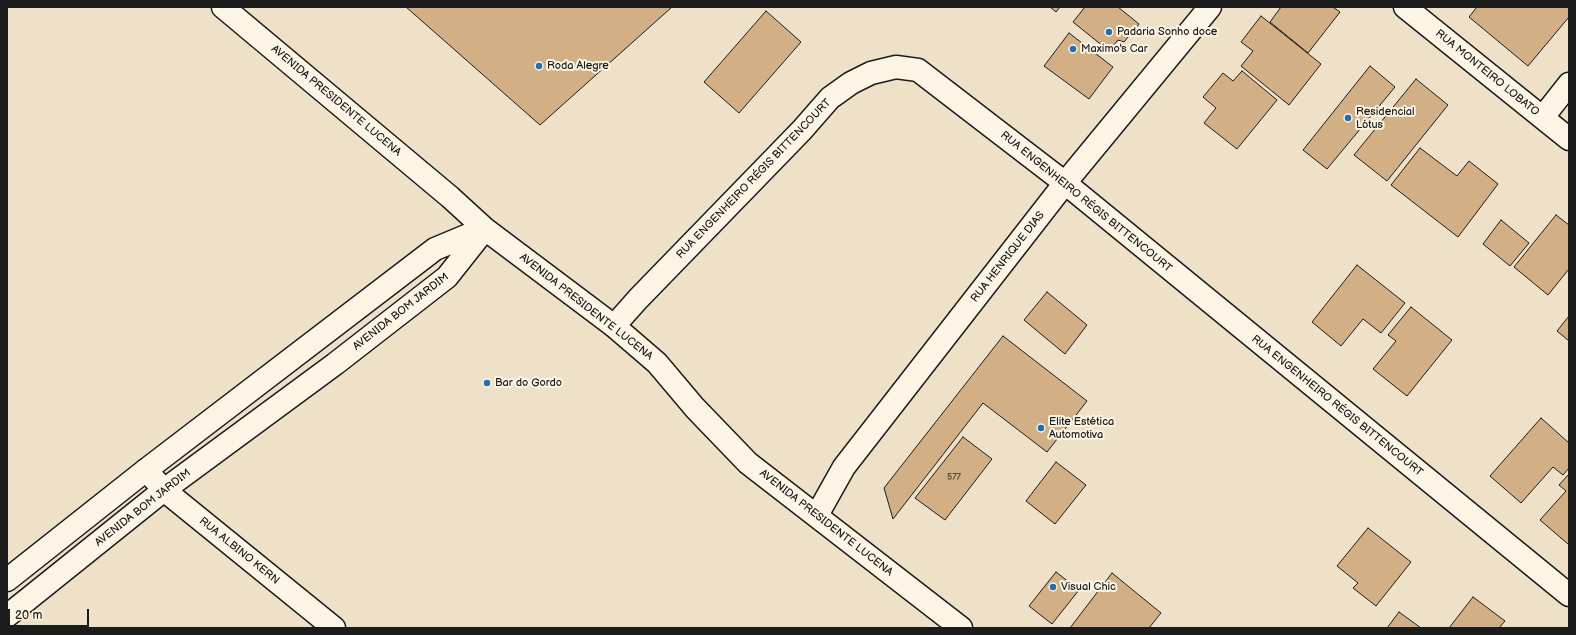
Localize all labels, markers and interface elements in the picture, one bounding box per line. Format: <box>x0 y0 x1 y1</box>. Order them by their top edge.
place label: Padaria Sonho doce <box>1117 25 1217 39</box>
marker: Padaria Sonho doce <box>1104 27 1114 37</box>
street label: RUA MONTEIRO LOBATO <box>1432 27 1542 119</box>
place label: Maximo's Car <box>1081 42 1148 56</box>
street label: AVENIDA PRESIDENTE LUCENA <box>268 43 404 159</box>
marker: Maximo's Car <box>1068 44 1078 54</box>
place label: Roda Alegre <box>547 59 609 73</box>
marker: Roda Alegre <box>534 61 544 71</box>
street label: RUA ENGENHEIRO RÉGIS BITTENCOURT <box>674 96 834 262</box>
place label: Residencial Lótus <box>1356 105 1414 131</box>
marker: Residencial Lótus <box>1343 113 1353 123</box>
street label: RUA ENGENHEIRO RÉGIS BITTENCOURT <box>998 129 1174 275</box>
street label: RUA HENRIQUE DIAS <box>968 209 1048 305</box>
street label: AVENIDA PRESIDENTE LUCENA <box>517 251 655 363</box>
street label: AVENIDA BOM JARDIM <box>350 270 452 354</box>
street label: RUA ENGENHEIRO RÉGIS BITTENCOURT <box>1249 333 1425 479</box>
place label: Bar do Gordo <box>495 376 562 390</box>
marker: Bar do Gordo <box>482 378 492 388</box>
place label: Elite Estética Automotiva <box>1049 415 1114 441</box>
marker: Elite Estética Automotiva <box>1036 423 1046 433</box>
street label: AVENIDA BOM JARDIM <box>92 466 194 550</box>
street label: AVENIDA PRESIDENTE LUCENA <box>757 467 895 579</box>
house number: 577 <box>947 473 961 483</box>
street label: RUA ALBINO KERN <box>196 515 282 587</box>
place label: Visual Chic <box>1061 580 1116 594</box>
marker: Visual Chic <box>1048 582 1058 592</box>
scale bar <box>10 601 91 627</box>
text: 20 m <box>15 608 42 623</box>

